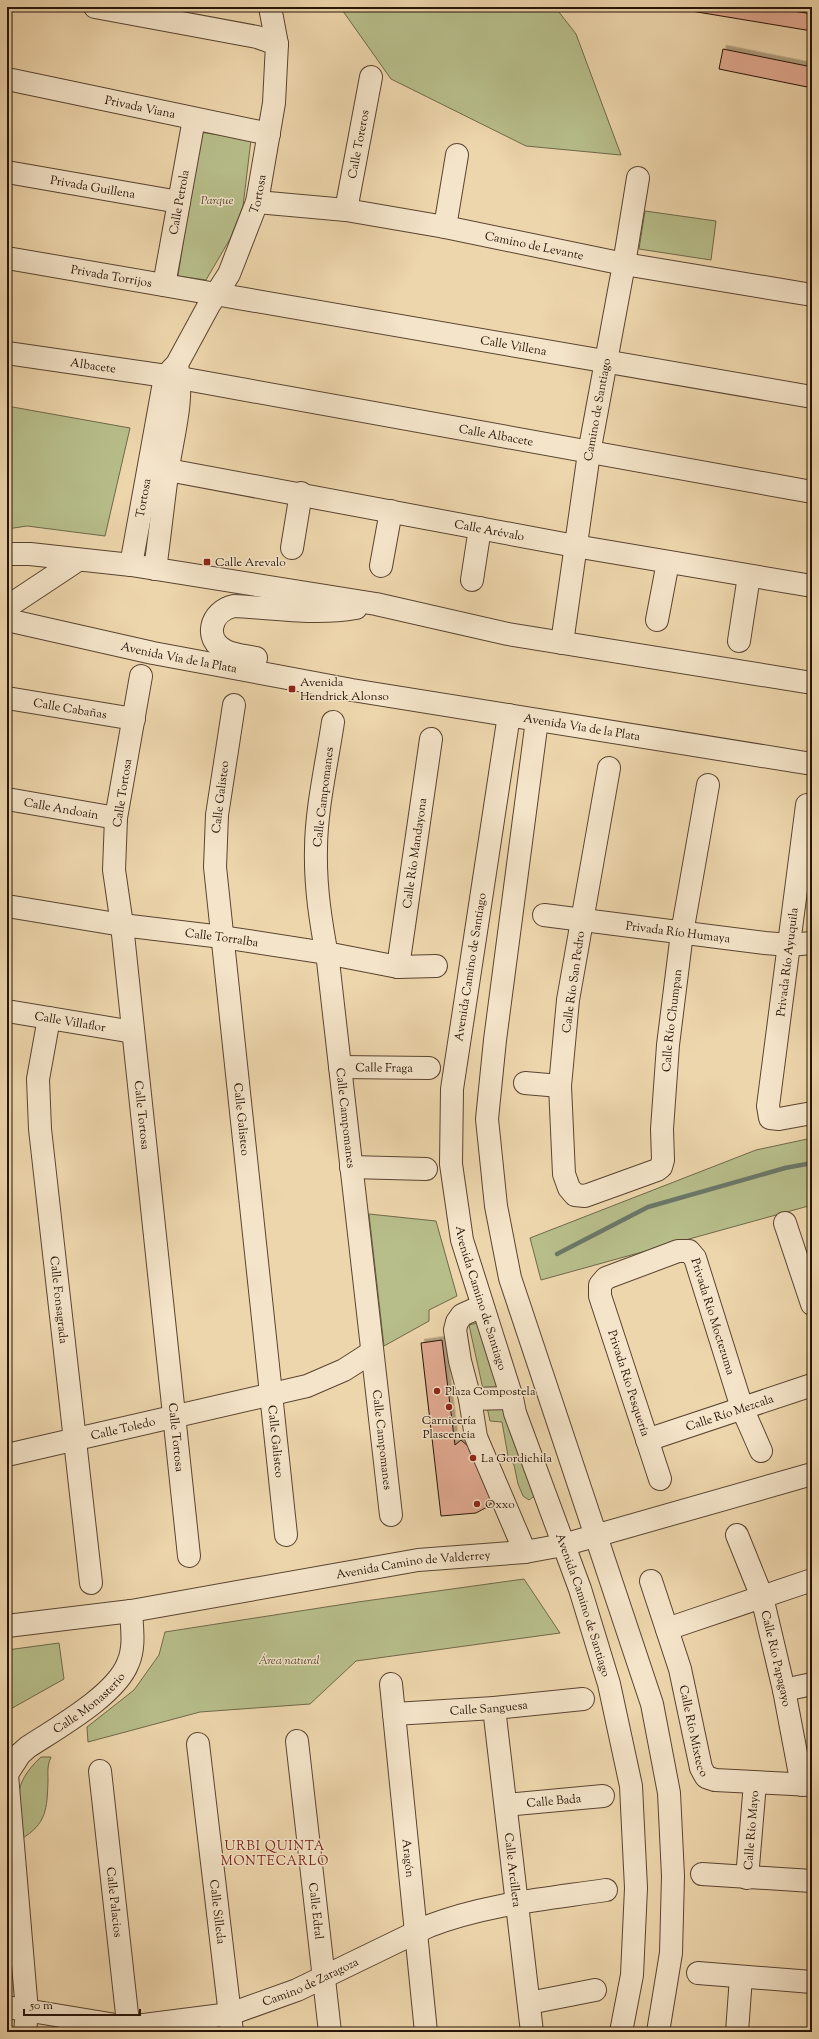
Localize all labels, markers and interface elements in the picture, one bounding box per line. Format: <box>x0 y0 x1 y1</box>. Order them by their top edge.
street label: Privada Viana <box>103 92 177 124</box>
street label: Calle Toreros <box>344 108 375 180</box>
street label: Calle Petrola <box>165 168 195 236</box>
street label: Privada Guillena <box>49 172 137 204</box>
street label: Tortosa <box>245 173 272 217</box>
park label: Parque <box>201 192 234 210</box>
street label: Camino de Levante <box>483 227 586 266</box>
street label: Privada Torrijos <box>69 261 154 293</box>
street label: Calle Villena <box>479 332 548 361</box>
street label: Albacete <box>69 354 117 379</box>
street label: Camino de Santiago <box>580 356 616 462</box>
street label: Calle Albacete <box>457 420 535 452</box>
street label: Tortosa <box>132 477 157 519</box>
street label: Calle Arévalo <box>453 516 526 546</box>
place label: Calle Arevalo <box>215 554 286 572</box>
marker: Calle Arevalo <box>202 557 212 567</box>
street label: Avenida Vía de la Plata <box>119 638 239 679</box>
place label: Avenida Hendrick Alonso <box>300 674 389 706</box>
marker: Avenida Hendrick Alonso <box>287 684 297 694</box>
street label: Calle Cabañas <box>32 694 108 724</box>
street label: Avenida Vía de la Plata <box>522 710 642 746</box>
street label: Calle Campomanes <box>309 746 339 848</box>
street label: Calle Tortosa <box>109 757 137 829</box>
street label: Calle Galisteo <box>208 759 234 834</box>
street label: Calle Andoain <box>22 794 100 825</box>
street label: Calle Río Mandayona <box>399 796 432 910</box>
street label: Avenida Camino de Santiago <box>450 891 492 1043</box>
street label: Privada Río Ayuquila <box>772 906 804 1018</box>
street label: Privada Río Humaya <box>624 917 732 949</box>
street label: Calle Torralba <box>184 925 260 953</box>
street label: Calle Río San Pedro <box>558 930 590 1034</box>
street label: Calle Río Chumpan <box>658 968 687 1073</box>
street label: Calle Villaflor <box>33 1008 107 1037</box>
street label: Calle Fraga <box>355 1059 413 1078</box>
street label: Calle Campomanes <box>330 1067 360 1169</box>
street label: Calle Tortosa <box>129 1080 154 1151</box>
street label: Calle Galisteo <box>228 1082 254 1157</box>
street label: Avenida Camino de Santiago <box>450 1225 511 1373</box>
street label: Calle Fonsagrada <box>44 1255 72 1345</box>
street label: Privada Río Moctezuma <box>686 1256 739 1378</box>
street label: Privada Río Pesquería <box>602 1328 654 1439</box>
place label: Plaza Compostela <box>445 1383 536 1401</box>
marker: Plaza Compostela <box>432 1386 442 1396</box>
street label: Calle Campomanes <box>367 1389 396 1491</box>
street label: Calle Río Mezcala <box>683 1390 777 1436</box>
street label: Calle Tortosa <box>163 1402 188 1473</box>
marker: Carnicería Plascencia <box>444 1402 454 1412</box>
street label: Calle Galisteo <box>262 1404 288 1479</box>
place label: Carnicería Plascencia <box>422 1412 477 1444</box>
street label: Calle Toledo <box>89 1413 158 1445</box>
place label: La Gordichila <box>481 1450 552 1468</box>
marker: La Gordichila <box>468 1453 478 1463</box>
place label: Oxxo <box>485 1496 515 1514</box>
marker: Oxxo <box>472 1499 482 1509</box>
street label: Avenida Camino de Santiago <box>550 1531 614 1680</box>
street label: Avenida Camino de Valderrey <box>335 1547 491 1584</box>
street label: Calle Río Papagayo <box>755 1609 795 1709</box>
park label: Área natural <box>258 1652 320 1670</box>
street label: Calle Monasterio <box>50 1669 131 1739</box>
street label: Calle Río Mixteco <box>674 1684 713 1781</box>
street label: Calle Sanguesa <box>449 1697 529 1721</box>
street label: Calle Río Mayo <box>740 1789 764 1871</box>
street label: Calle Bada <box>526 1790 583 1813</box>
street label: Calle Arcillera <box>499 1832 525 1909</box>
district label: URBI QUINTA MONTECARLO <box>221 1838 329 1871</box>
street label: Aragón <box>397 1838 418 1878</box>
street label: Calle Palacios <box>101 1866 126 1939</box>
street label: Calle Silleda <box>204 1879 230 1946</box>
street label: Calle Edral <box>303 1882 328 1941</box>
street label: Camino de Zaragoza <box>260 1953 362 2012</box>
scale bar <box>24 1991 140 2017</box>
text: 50 m <box>29 1997 53 2015</box>

